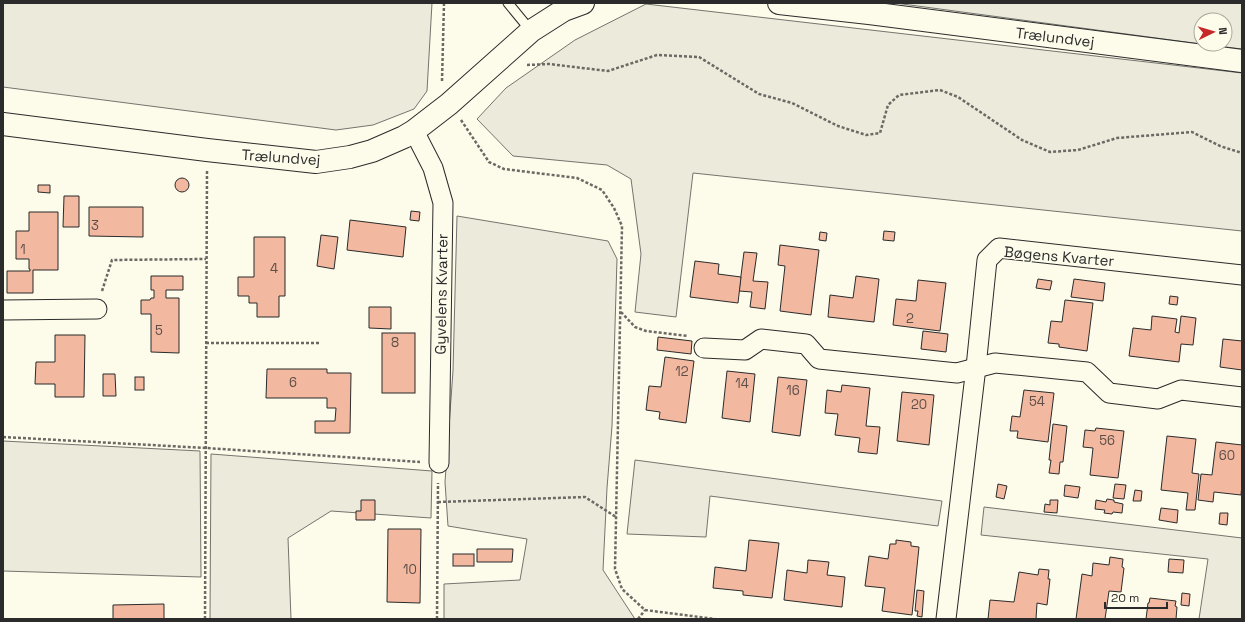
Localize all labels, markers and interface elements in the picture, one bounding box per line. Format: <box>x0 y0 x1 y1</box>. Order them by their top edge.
north arrow <box>1193 12 1233 52</box>
street label: Trælundvej <box>1015 23 1095 51</box>
text: N <box>1216 27 1230 35</box>
street label: Trælundvej <box>241 145 321 169</box>
house number: 3 <box>91 217 99 234</box>
street label: Gyvelens Kvarter <box>430 233 452 355</box>
house number: 1 <box>20 241 26 258</box>
street label: Bøgens Kvarter <box>1003 242 1115 270</box>
house number: 4 <box>270 260 278 277</box>
house number: 2 <box>906 310 914 327</box>
house number: 5 <box>155 322 163 339</box>
house number: 8 <box>391 334 399 351</box>
house number: 12 <box>675 363 689 380</box>
house number: 6 <box>289 374 297 391</box>
house number: 14 <box>735 375 749 392</box>
house number: 16 <box>786 382 800 399</box>
house number: 54 <box>1029 393 1045 410</box>
house number: 20 <box>911 396 927 413</box>
house number: 56 <box>1099 432 1115 449</box>
house number: 60 <box>1219 447 1235 464</box>
house number: 10 <box>403 561 417 578</box>
scale bar <box>1105 584 1167 610</box>
text: 20 m <box>1111 590 1139 606</box>

